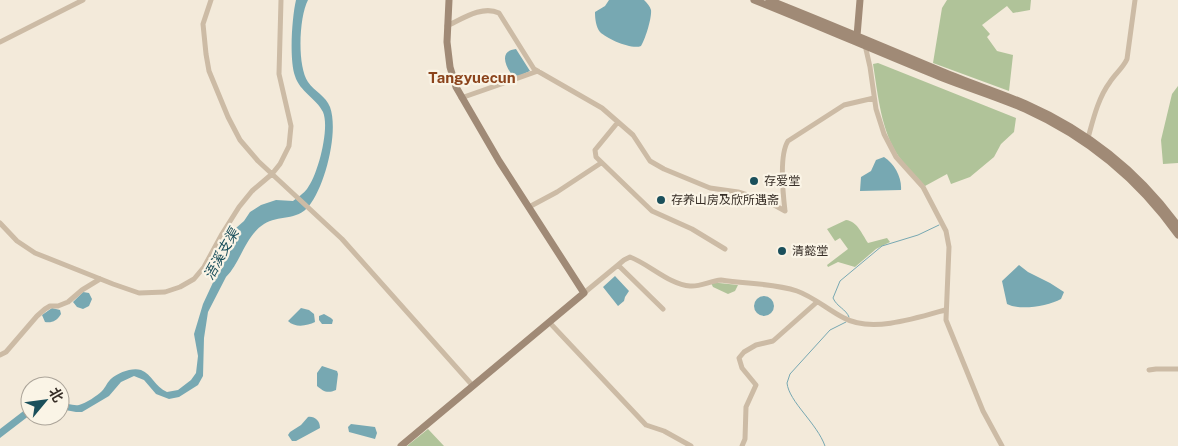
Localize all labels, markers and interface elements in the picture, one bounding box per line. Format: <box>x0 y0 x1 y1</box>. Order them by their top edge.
district label: Tangyuecun <box>428 69 516 86</box>
place label: 存爱堂 <box>764 174 800 188</box>
marker: 存爱堂 <box>748 175 760 187</box>
place label: 存养山房及欣所遇斋 <box>671 193 779 207</box>
marker: 存养山房及欣所遇斋 <box>655 194 667 206</box>
water label: 浯溪支渠 <box>200 224 243 282</box>
place label: 清懿堂 <box>792 244 828 258</box>
marker: 清懿堂 <box>776 245 788 257</box>
north arrow <box>20 376 70 426</box>
text: 北 <box>46 385 67 405</box>

